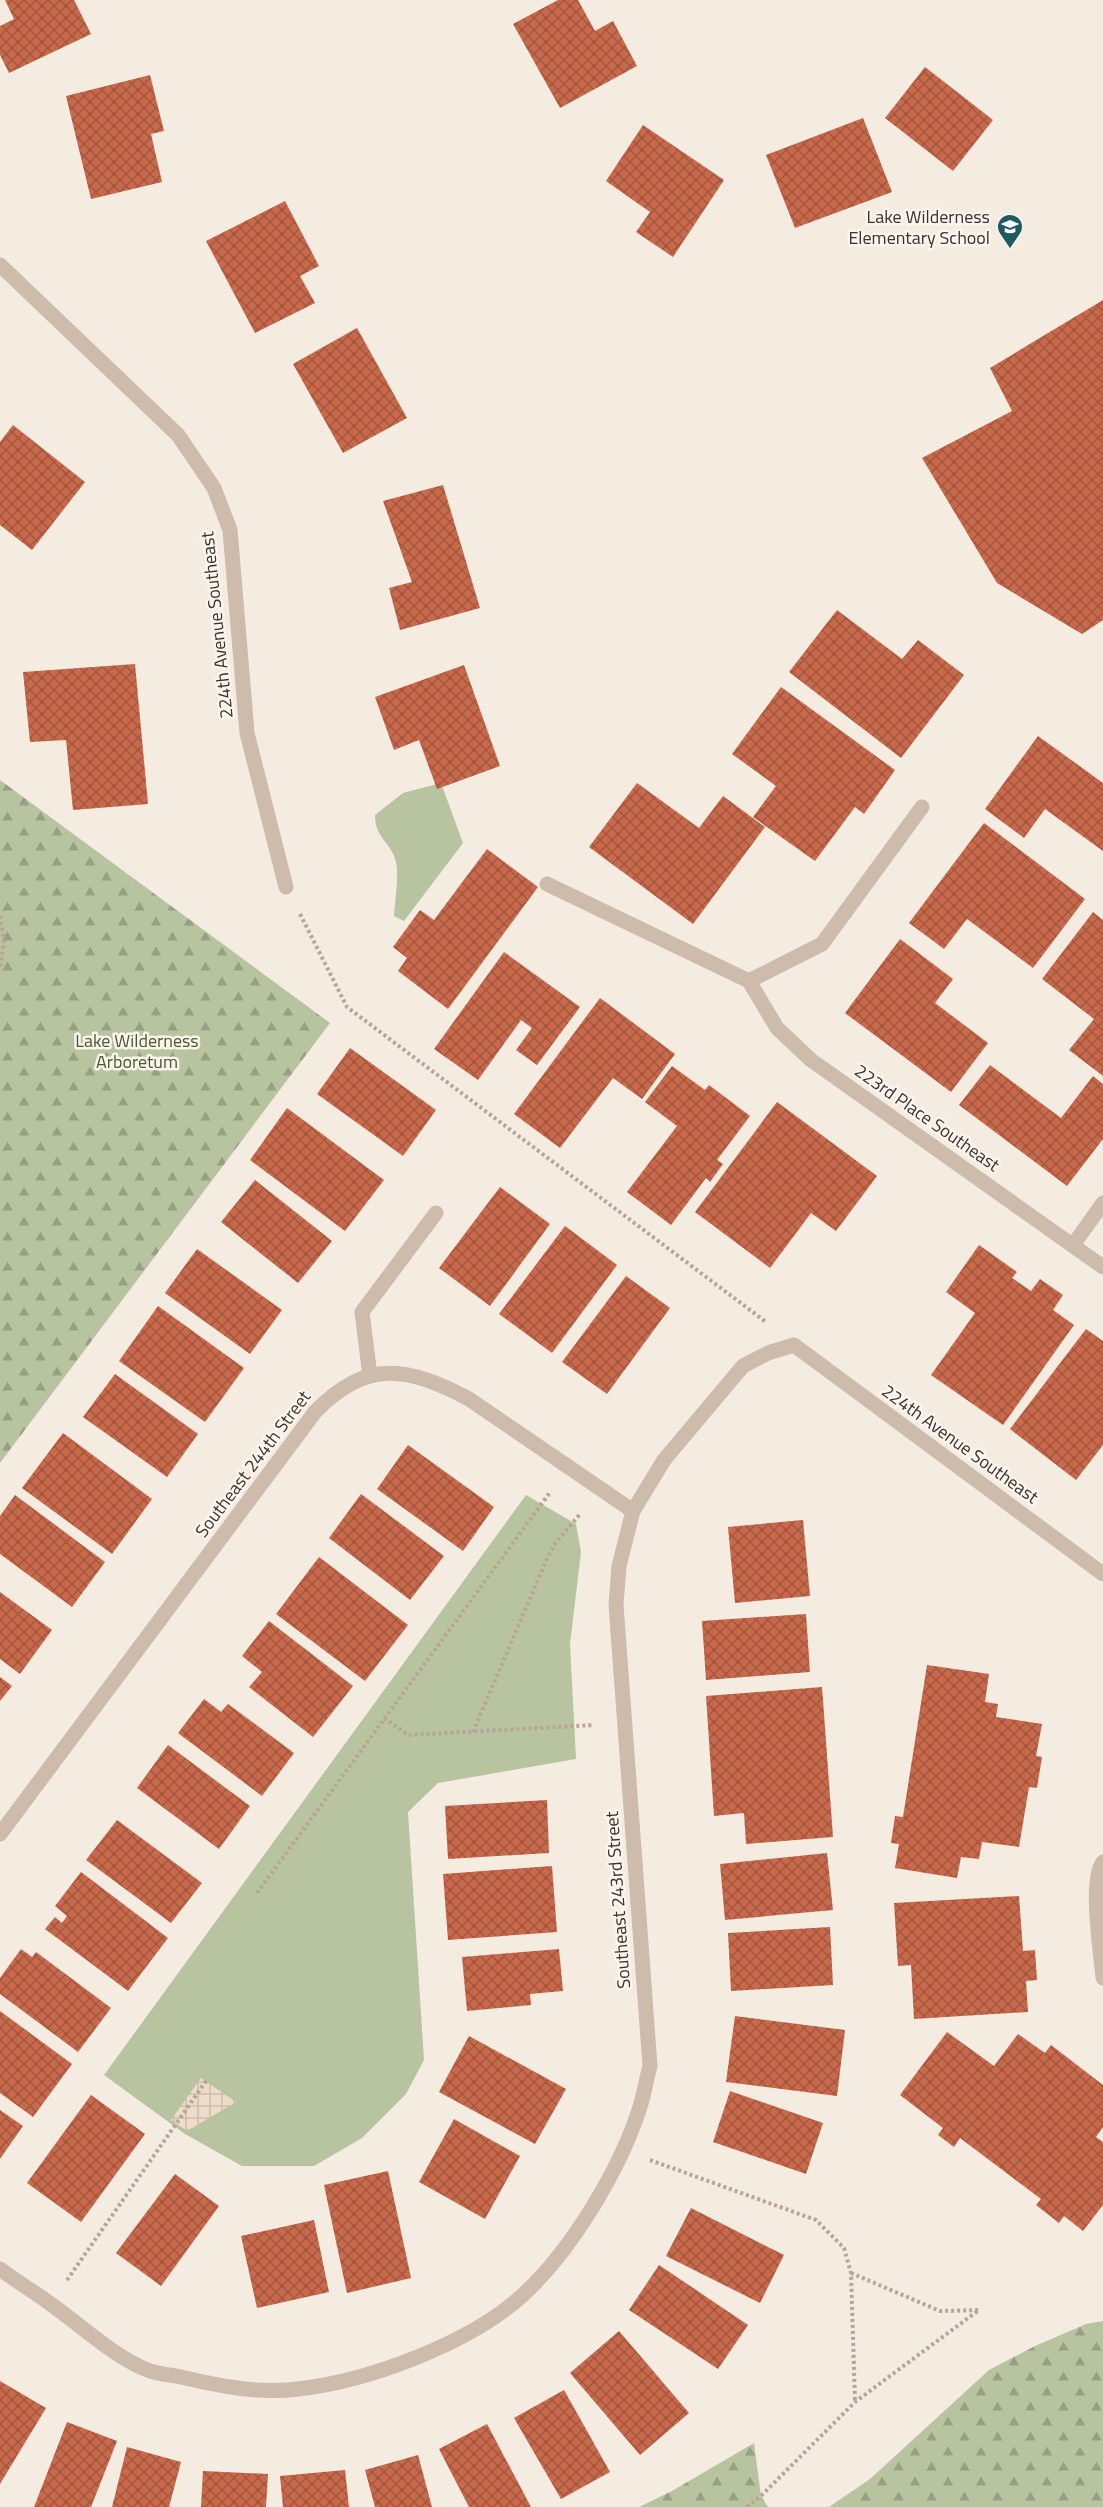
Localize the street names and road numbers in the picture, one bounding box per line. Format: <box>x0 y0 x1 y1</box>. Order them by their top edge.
street label: 224th Avenue Southeast <box>193 529 240 720</box>
street label: 223rd Place Southeast <box>849 1057 1006 1178</box>
street label: 224th Avenue Southeast <box>876 1377 1045 1510</box>
street label: Southeast 244th Street <box>188 1384 317 1543</box>
street label: Southeast 243rd Street <box>598 1810 637 1990</box>

